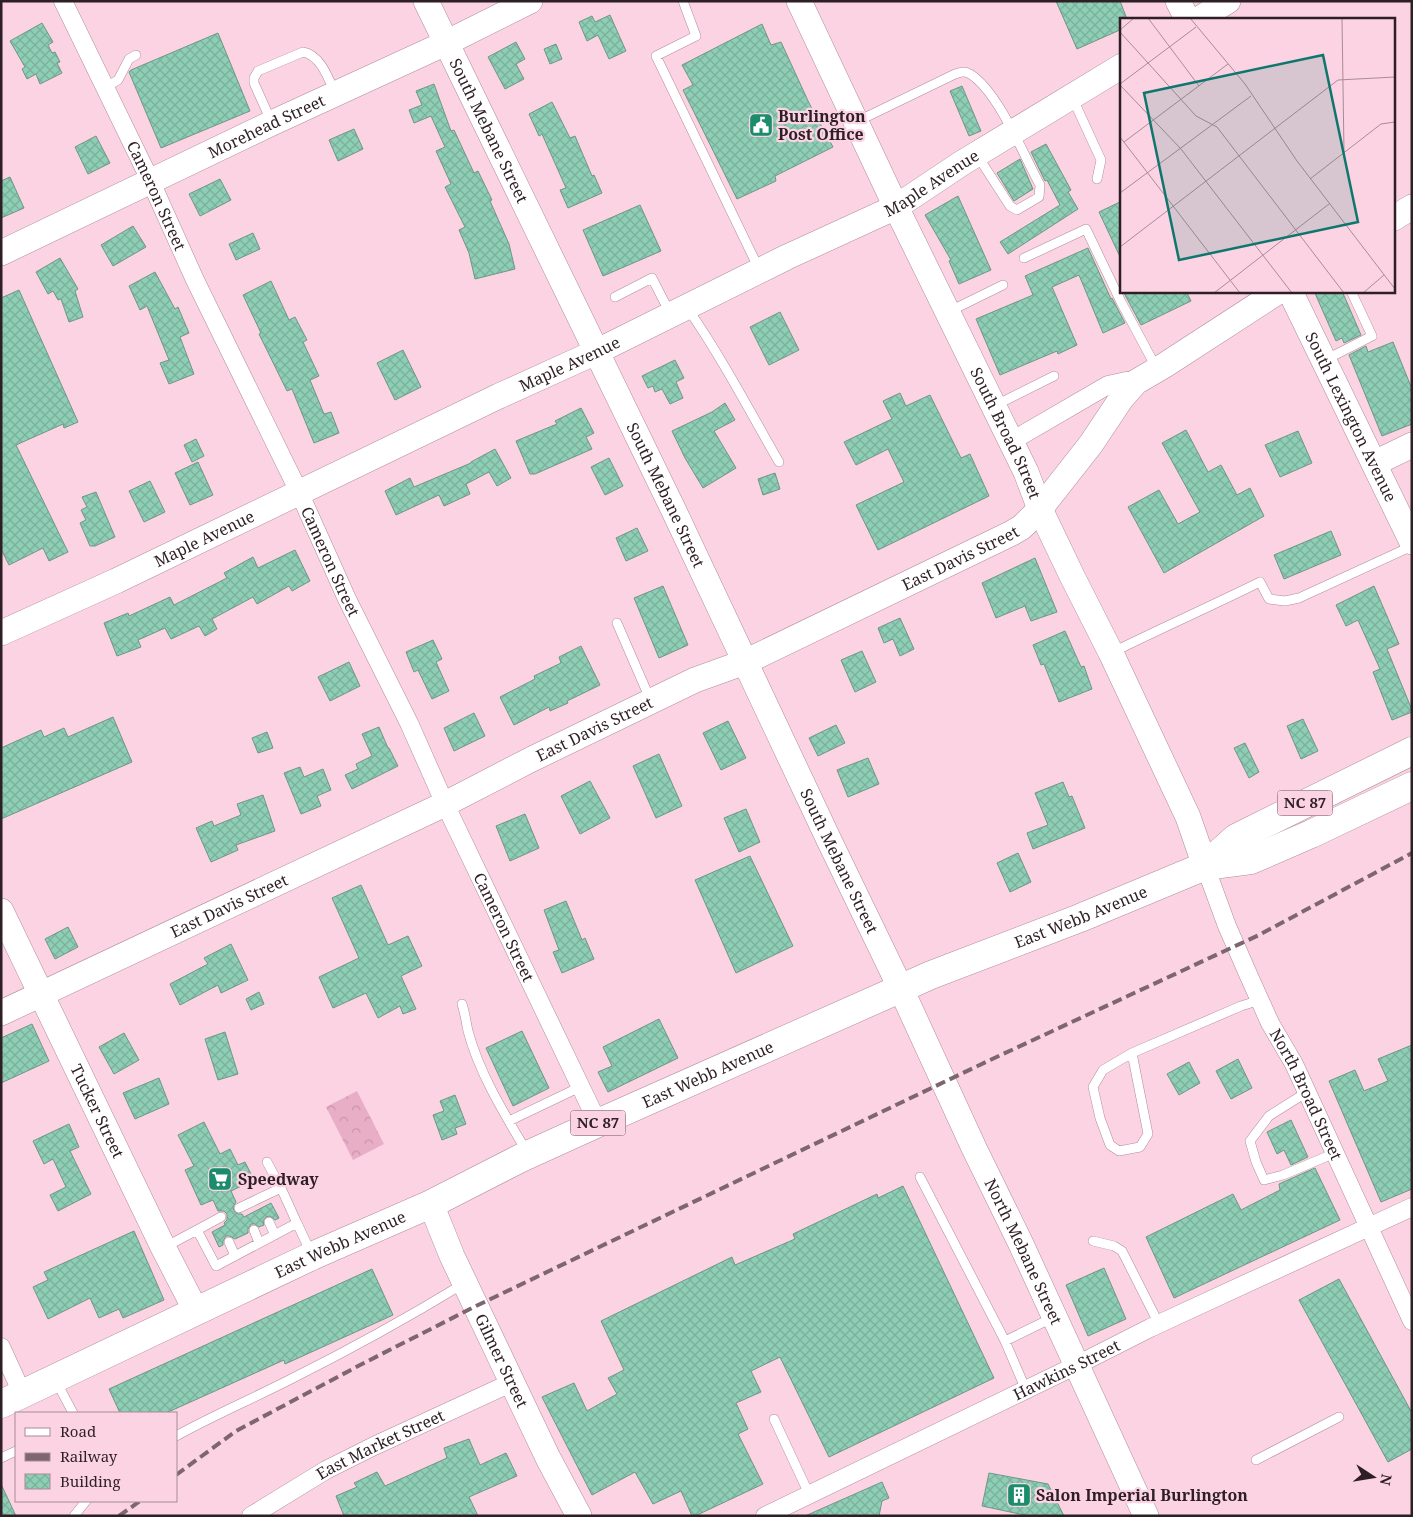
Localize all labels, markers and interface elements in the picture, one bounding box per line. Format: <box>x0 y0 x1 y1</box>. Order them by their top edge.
inset map <box>1120 18 1396 292</box>
street label: South Mebane Street <box>444 55 534 207</box>
street label: Morehead Street <box>204 89 329 163</box>
place label: Burlington Post Office <box>778 105 866 145</box>
public building icon: Burlington Post Office <box>748 112 774 138</box>
street label: Cameron Street <box>122 137 191 254</box>
street label: Maple Avenue <box>881 144 983 222</box>
street label: South Lexington Avenue <box>1300 328 1402 506</box>
street label: Maple Avenue <box>515 331 624 396</box>
street label: South Broad Street <box>965 364 1046 502</box>
street label: South Mebane Street <box>622 419 710 571</box>
street label: Cameron Street <box>296 503 365 620</box>
street label: Maple Avenue <box>150 505 258 572</box>
street label: East Davis Street <box>898 520 1023 596</box>
street label: East Davis Street <box>532 691 657 766</box>
street label: South Mebane Street <box>795 785 884 937</box>
road number: NC 87 <box>1278 790 1332 816</box>
street label: East Davis Street <box>167 868 292 943</box>
street label: Cameron Street <box>469 869 540 986</box>
street label: East Webb Avenue <box>1011 880 1151 953</box>
street label: North Broad Street <box>1265 1024 1348 1164</box>
street label: East Webb Avenue <box>639 1035 777 1113</box>
street label: Tucker Street <box>65 1060 130 1162</box>
road number: NC 87 <box>570 1110 626 1136</box>
supermarket icon: Speedway <box>207 1166 233 1192</box>
place label: Speedway <box>238 1168 319 1190</box>
street label: North Mebane Street <box>980 1175 1068 1328</box>
street label: East Webb Avenue <box>271 1205 409 1283</box>
street label: Gilmer Street <box>470 1310 534 1412</box>
street label: Hawkins Street <box>1009 1334 1124 1405</box>
street label: East Market Street <box>312 1404 448 1485</box>
legend <box>15 1412 178 1502</box>
text: Road <box>60 1421 96 1441</box>
text: Railway <box>60 1446 118 1466</box>
north arrow <box>1348 1452 1398 1502</box>
text: Building <box>60 1471 121 1491</box>
text: N <box>1376 1472 1397 1487</box>
building icon: Salon Imperial Burlington <box>1006 1482 1032 1508</box>
place label: Salon Imperial Burlington <box>1036 1484 1248 1506</box>

